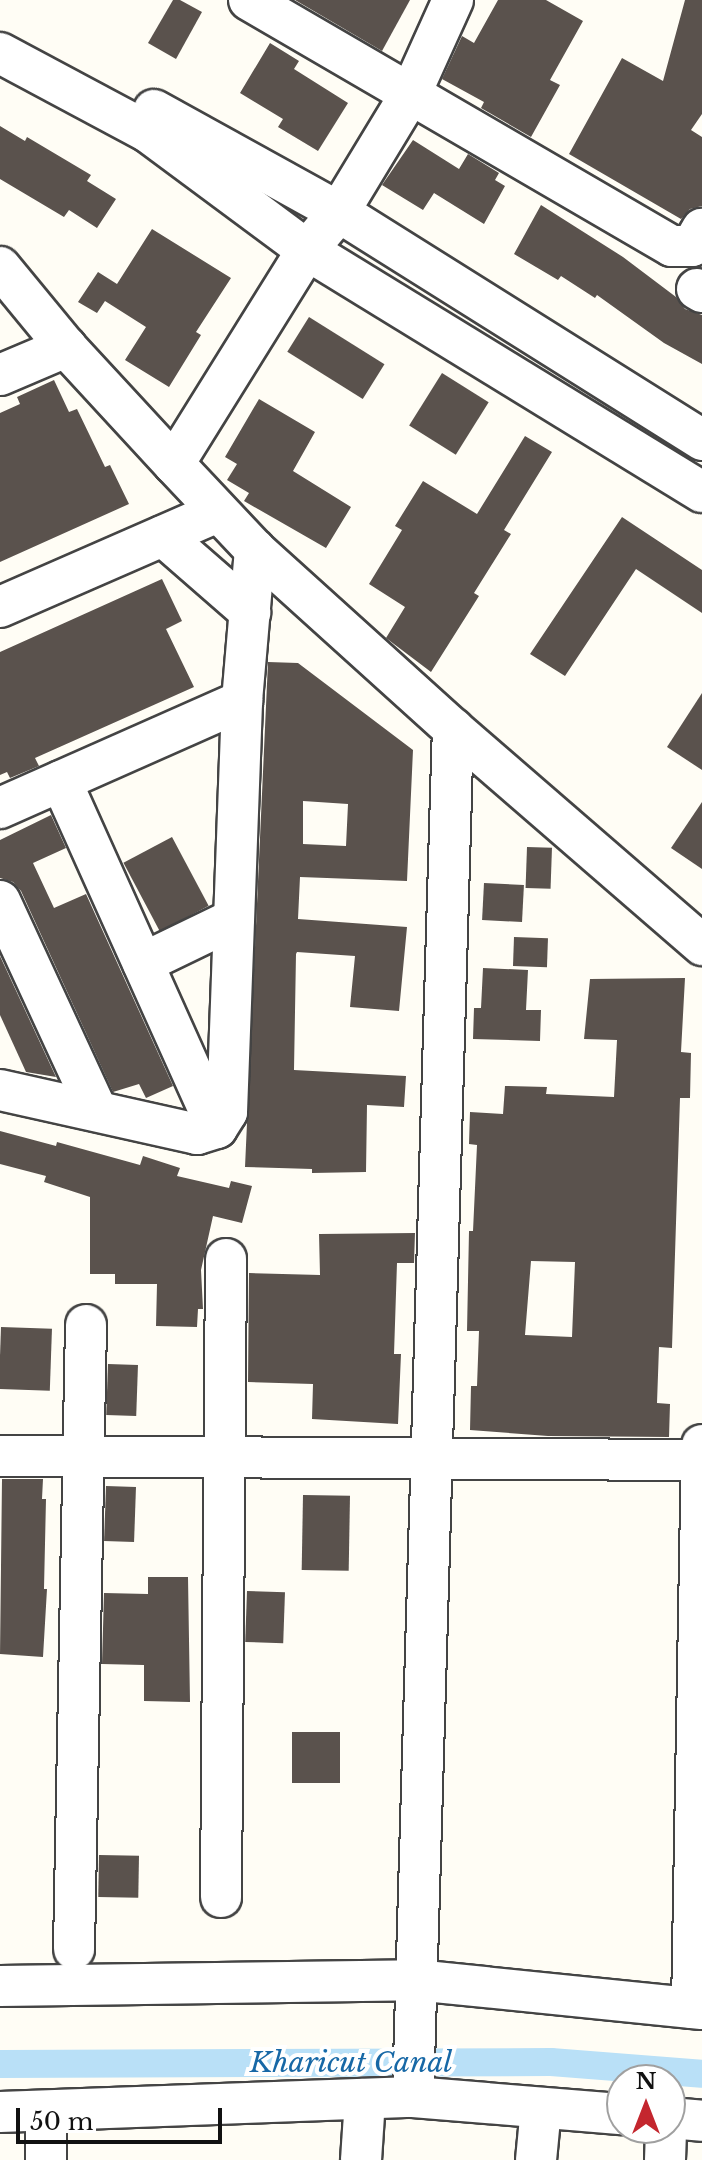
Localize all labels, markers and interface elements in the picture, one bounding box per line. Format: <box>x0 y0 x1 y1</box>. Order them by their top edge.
water label: Kharicut Canal <box>249 2046 453 2080</box>
north arrow <box>606 2064 686 2144</box>
text: N <box>636 2068 656 2095</box>
scale bar <box>20 2092 226 2142</box>
text: 50 m <box>30 2107 93 2136</box>

